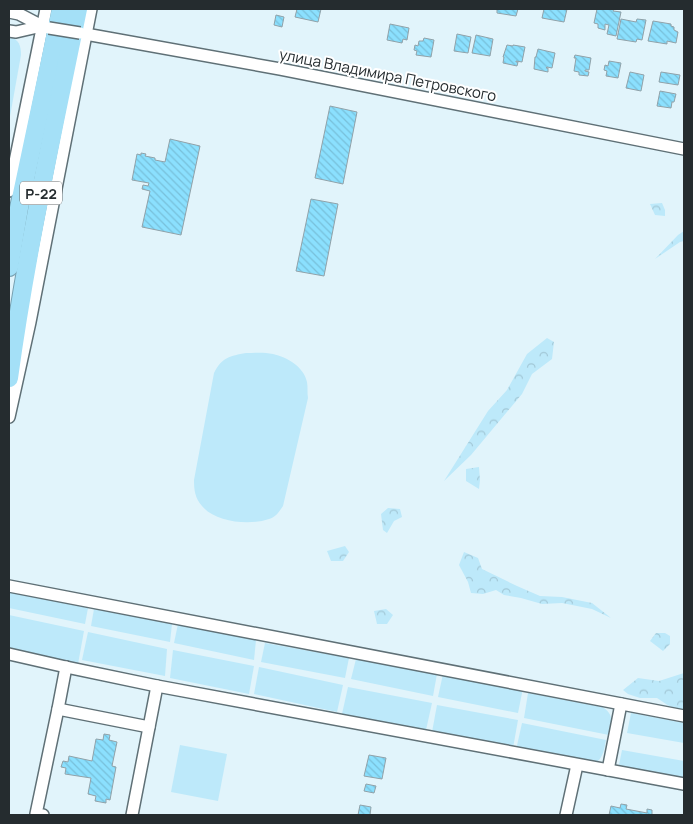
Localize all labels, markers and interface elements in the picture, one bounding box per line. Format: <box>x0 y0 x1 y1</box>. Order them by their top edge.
street label: улица Владимира Петровского <box>278 44 498 106</box>
road number: Р-22 <box>20 182 62 204</box>

